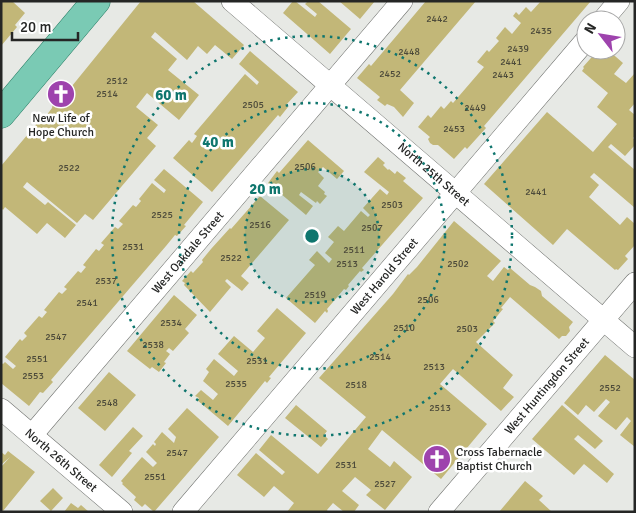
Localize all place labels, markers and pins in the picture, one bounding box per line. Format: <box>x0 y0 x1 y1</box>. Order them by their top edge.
church icon: New Life of Hope Church <box>46 79 76 109</box>
place label: New Life of Hope Church <box>28 111 94 140</box>
centre of rings <box>303 227 321 245</box>
church icon: Cross Tabernacle Baptist Church <box>422 444 452 474</box>
place label: Cross Tabernacle Baptist Church <box>456 445 542 474</box>

